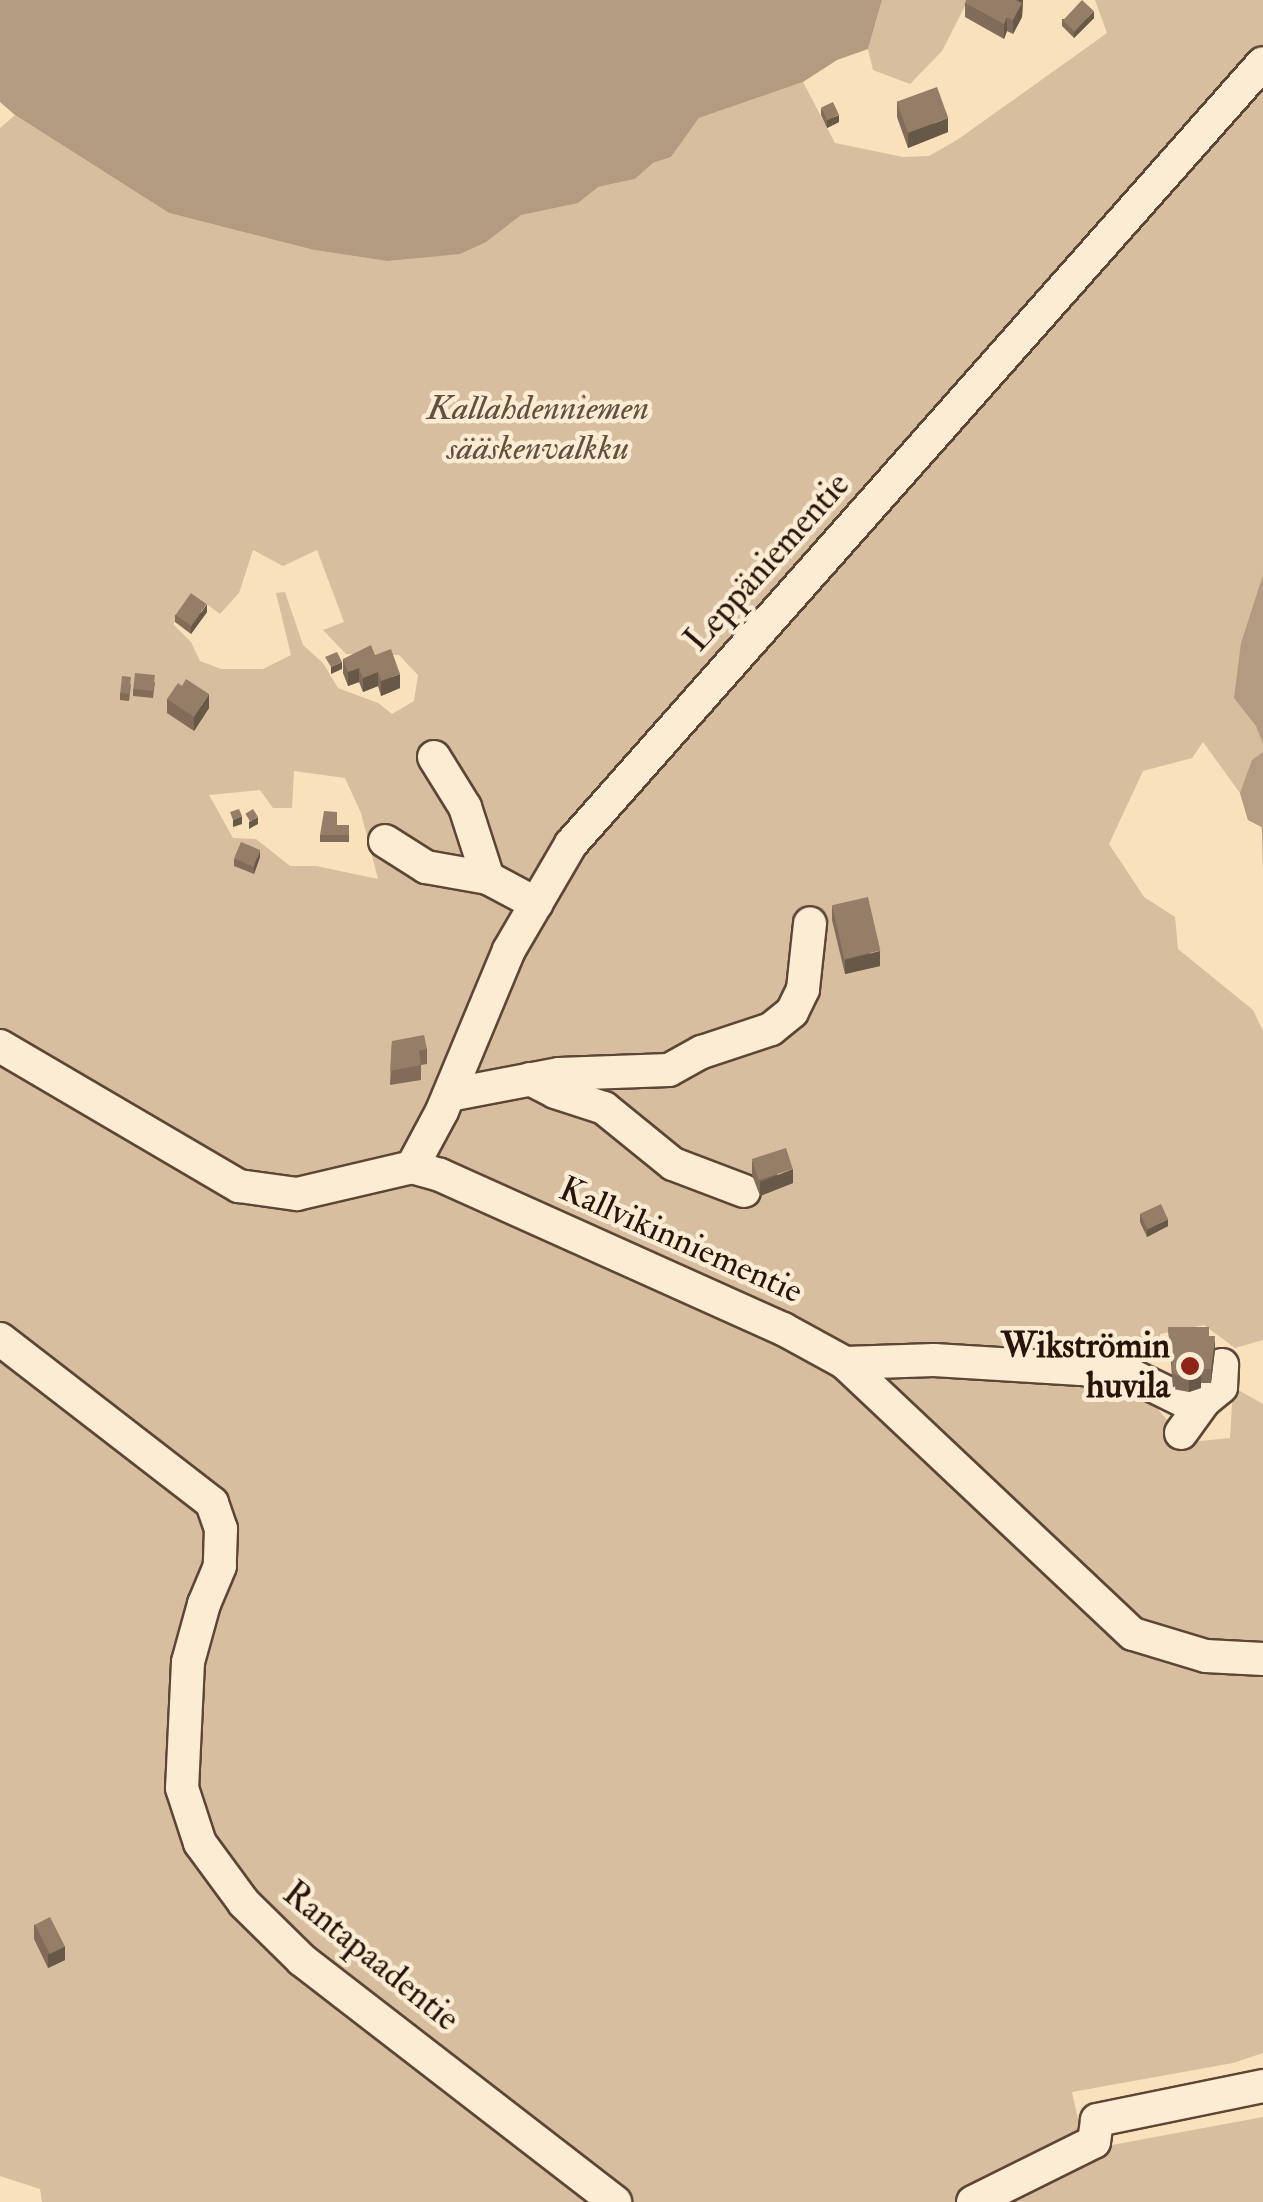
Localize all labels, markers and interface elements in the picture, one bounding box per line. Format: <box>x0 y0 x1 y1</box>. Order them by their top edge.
park label: Kallahdenniemen sääskenvalkku <box>427 387 649 469</box>
street label: Leppäniementie <box>676 464 858 660</box>
street label: Kallvikinniementie <box>553 1168 809 1312</box>
place label: Wikströmin huvila <box>1001 1325 1170 1407</box>
marker: Wikströmin huvila <box>1179 1355 1201 1377</box>
street label: Rantapaadentie <box>275 1872 467 2040</box>

